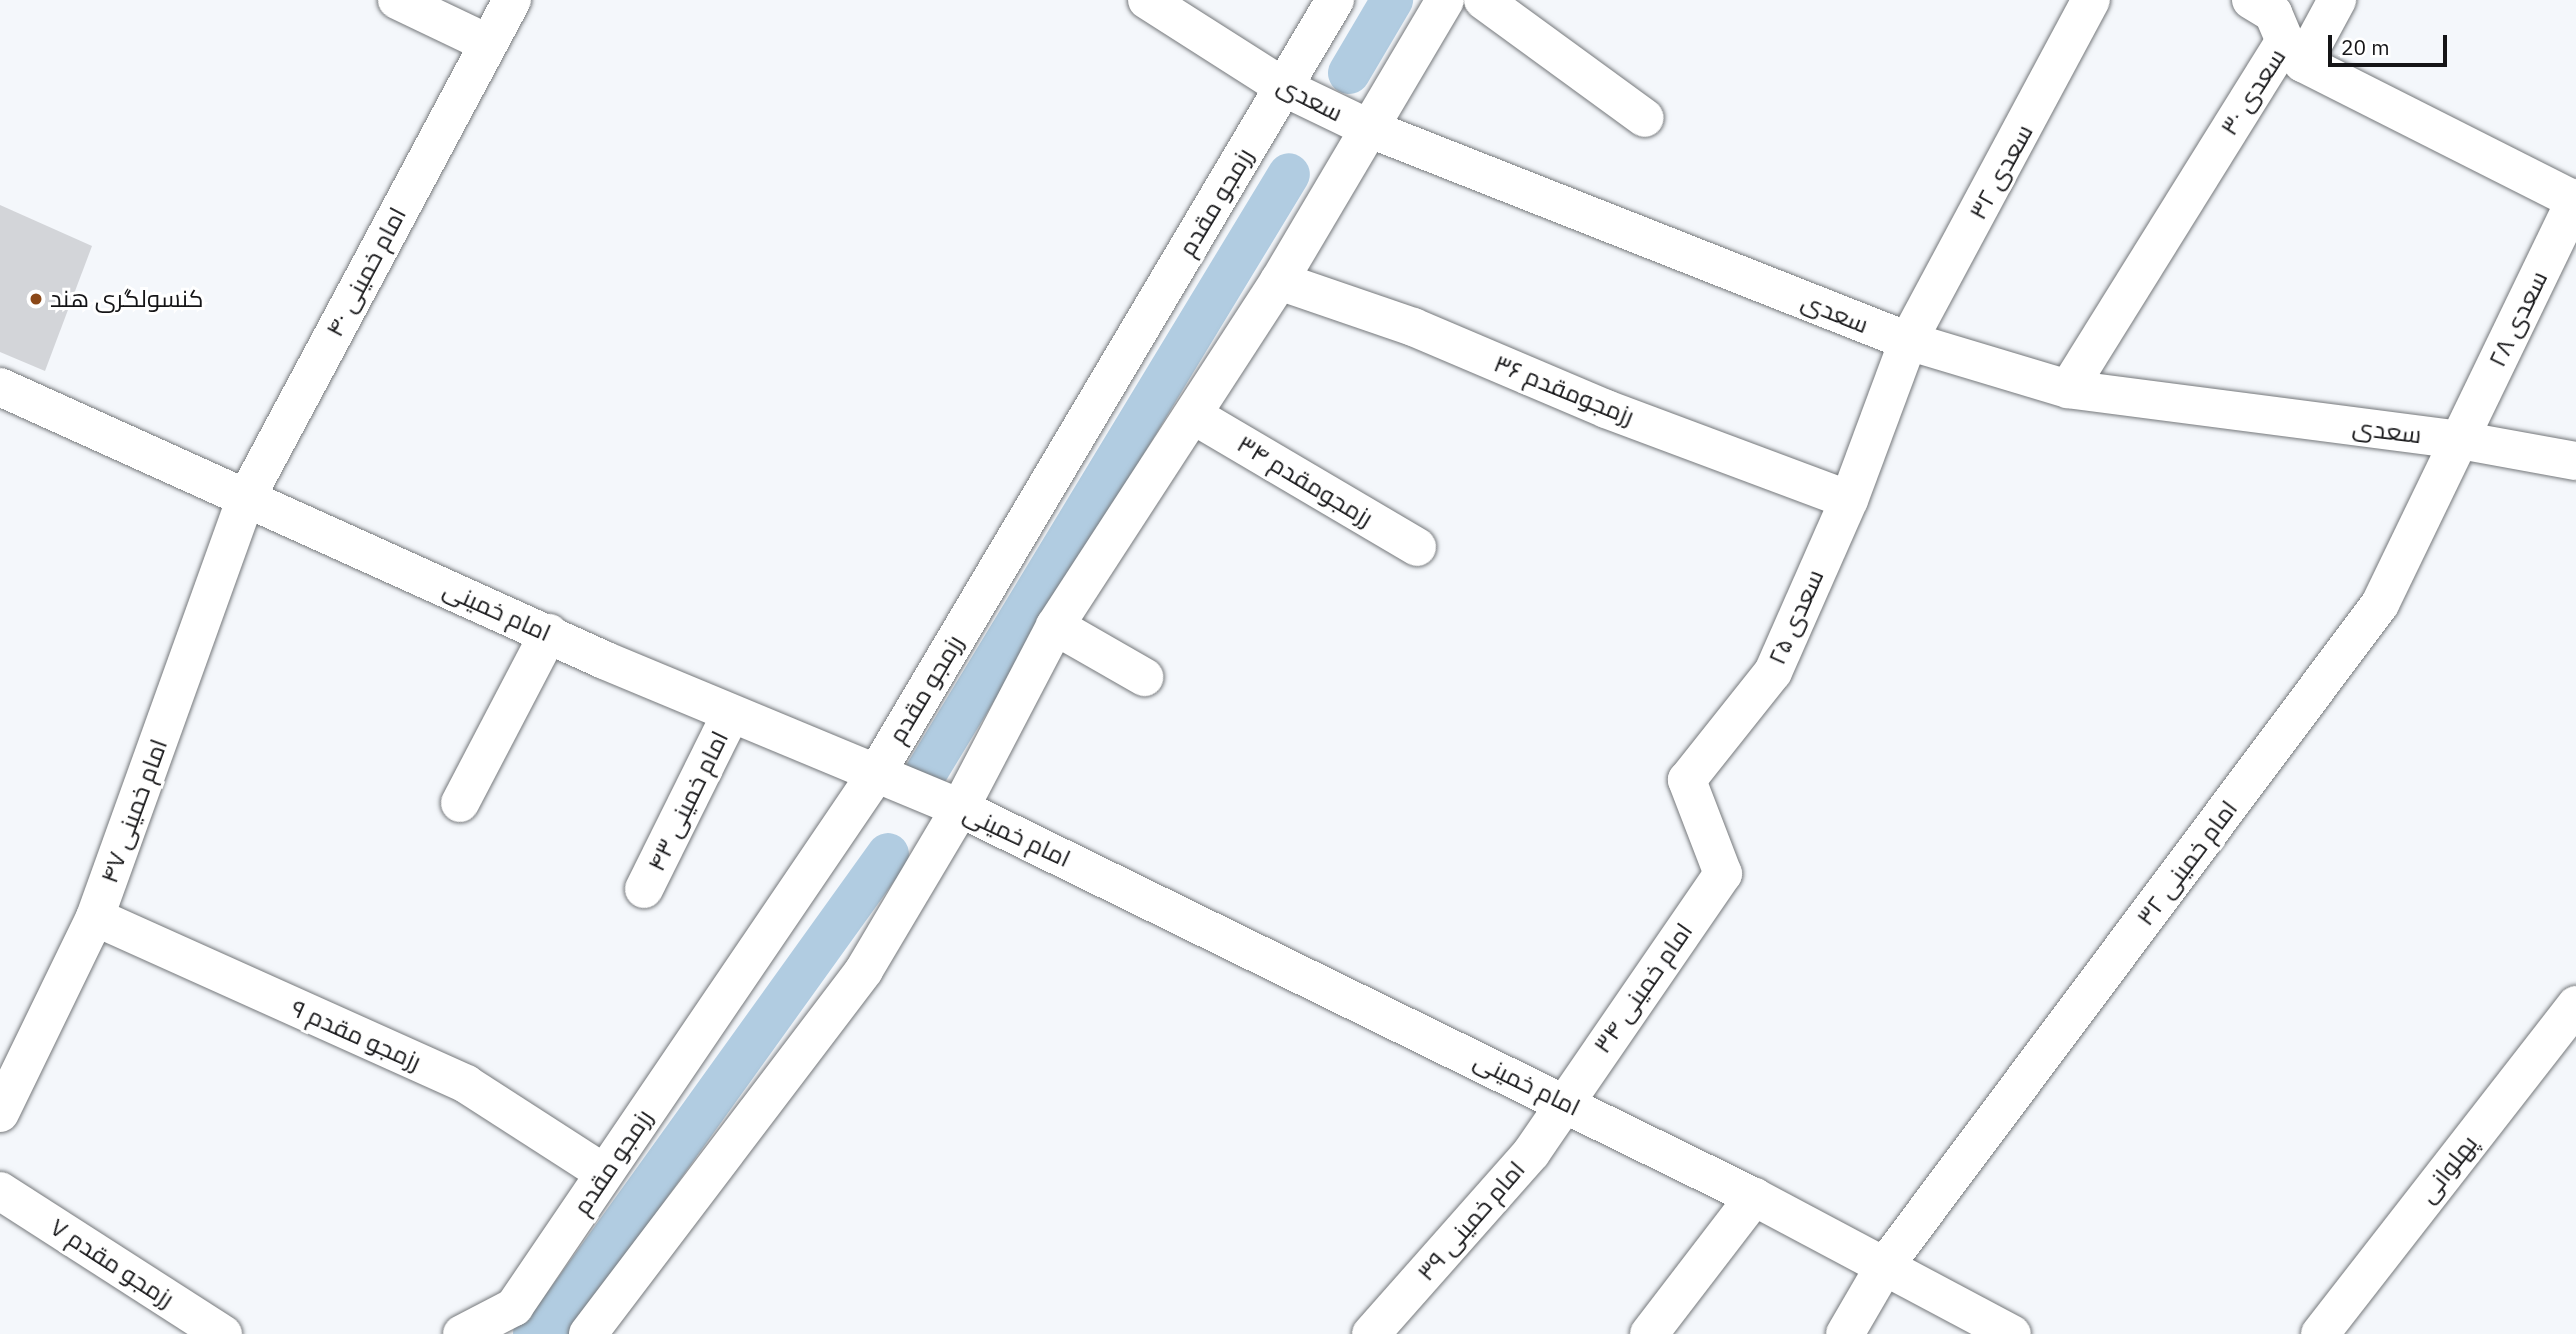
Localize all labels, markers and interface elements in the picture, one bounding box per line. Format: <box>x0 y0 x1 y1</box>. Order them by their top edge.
scale bar <box>2331 21 2450 65</box>
text: 20 m <box>2341 33 2390 61</box>
street label: سعدی ۳۰ <box>2214 43 2292 141</box>
street label: سعدی <box>1273 70 1347 128</box>
street label: سعدی ۳۲ <box>1963 120 2039 224</box>
street label: رزمجو مقدم <box>1173 143 1259 261</box>
street label: امام خمینی ۴۰ <box>320 203 412 341</box>
street label: سعدی ۲۸ <box>2483 267 2553 371</box>
place label: کنسولگری هند <box>50 285 204 313</box>
street label: سعدی <box>1797 287 1873 339</box>
marker: کنسولگری هند <box>28 291 44 307</box>
street label: رزمجومقدم ۳۶ <box>1490 349 1638 431</box>
street label: سعدی <box>2351 412 2423 450</box>
street label: رزمجومقدم ۳۴ <box>1232 429 1378 533</box>
street label: سعدی ۲۵ <box>1762 565 1830 669</box>
street label: امام خمینی <box>439 575 555 647</box>
street label: رزمجو مقدم <box>883 630 969 748</box>
street label: امام خمینی ۴۳ <box>642 726 734 876</box>
street label: امام خمینی ۴۷ <box>95 735 173 887</box>
street label: امام خمینی ۳۲ <box>2131 795 2243 931</box>
street label: امام خمینی <box>959 799 1075 873</box>
street label: امام خمینی ۳۴ <box>1588 917 1698 1059</box>
street label: رزمجو مقدم ۹ <box>287 994 425 1076</box>
street label: امام خمینی <box>1469 1046 1585 1122</box>
street label: رزمجو مقدم <box>567 1104 659 1220</box>
street label: پهلوانی <box>2413 1130 2483 1208</box>
street label: امام خمینی ۳۹ <box>1411 1155 1531 1287</box>
street label: رزمجو مقدم ۷ <box>45 1212 179 1314</box>

